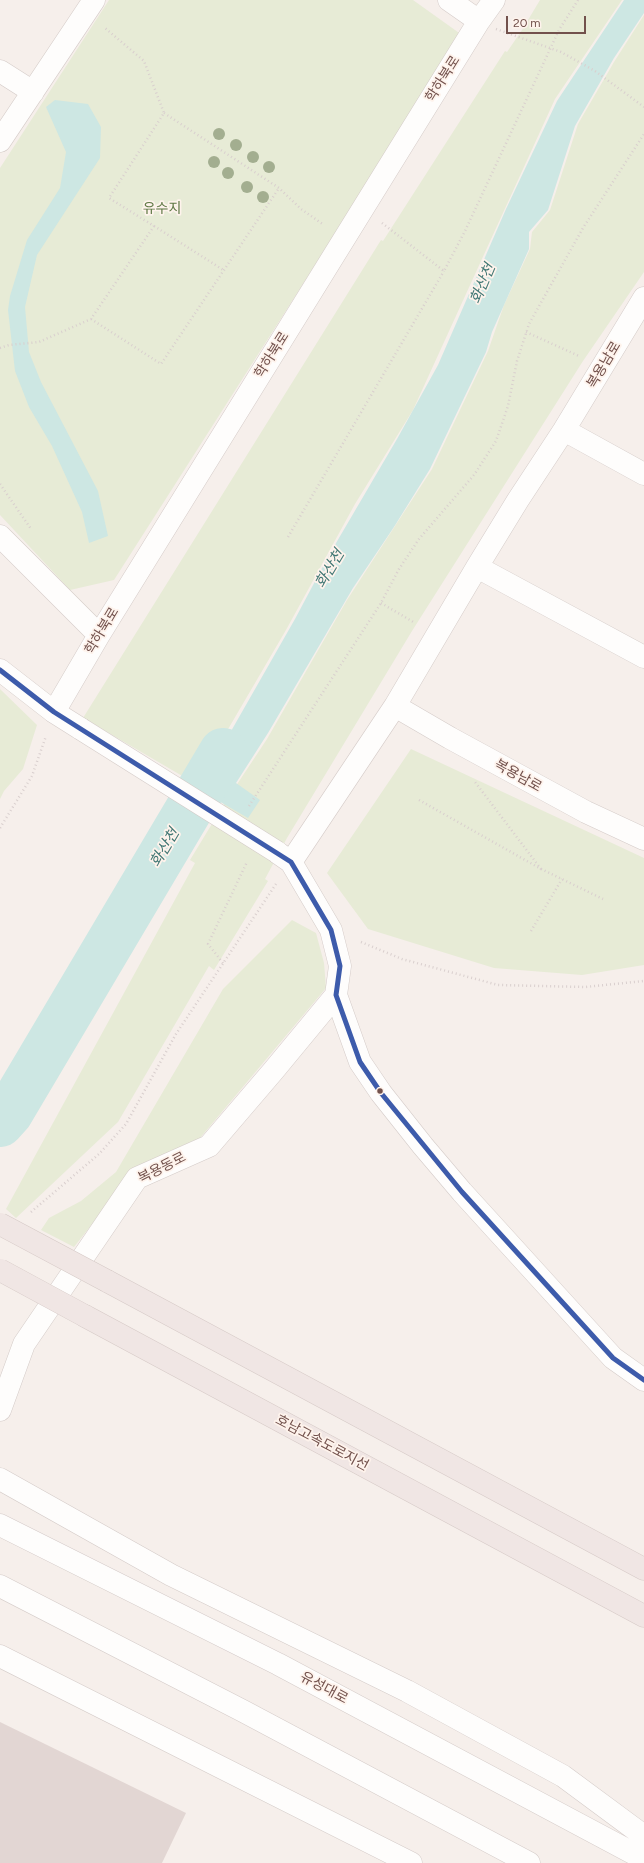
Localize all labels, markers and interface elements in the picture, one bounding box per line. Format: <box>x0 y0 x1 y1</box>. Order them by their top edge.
scale bar <box>508 8 588 34</box>
text: 20 m <box>513 16 541 30</box>
street label: 학하북로 <box>422 53 464 105</box>
park label: 유수지 <box>143 201 181 217</box>
water label: 화산천 <box>467 261 499 307</box>
street label: 학하북로 <box>251 329 293 381</box>
street label: 복용남로 <box>584 339 624 391</box>
water label: 화산천 <box>312 547 348 591</box>
street label: 학하북로 <box>82 605 122 657</box>
street label: 복용남로 <box>491 756 545 796</box>
water label: 화산천 <box>147 826 183 870</box>
unlabelled marker <box>375 1086 385 1096</box>
street label: 복용동로 <box>135 1149 189 1187</box>
street label: 호남고속도로지선 <box>273 1411 371 1475</box>
street label: 유성대로 <box>297 1668 351 1708</box>

